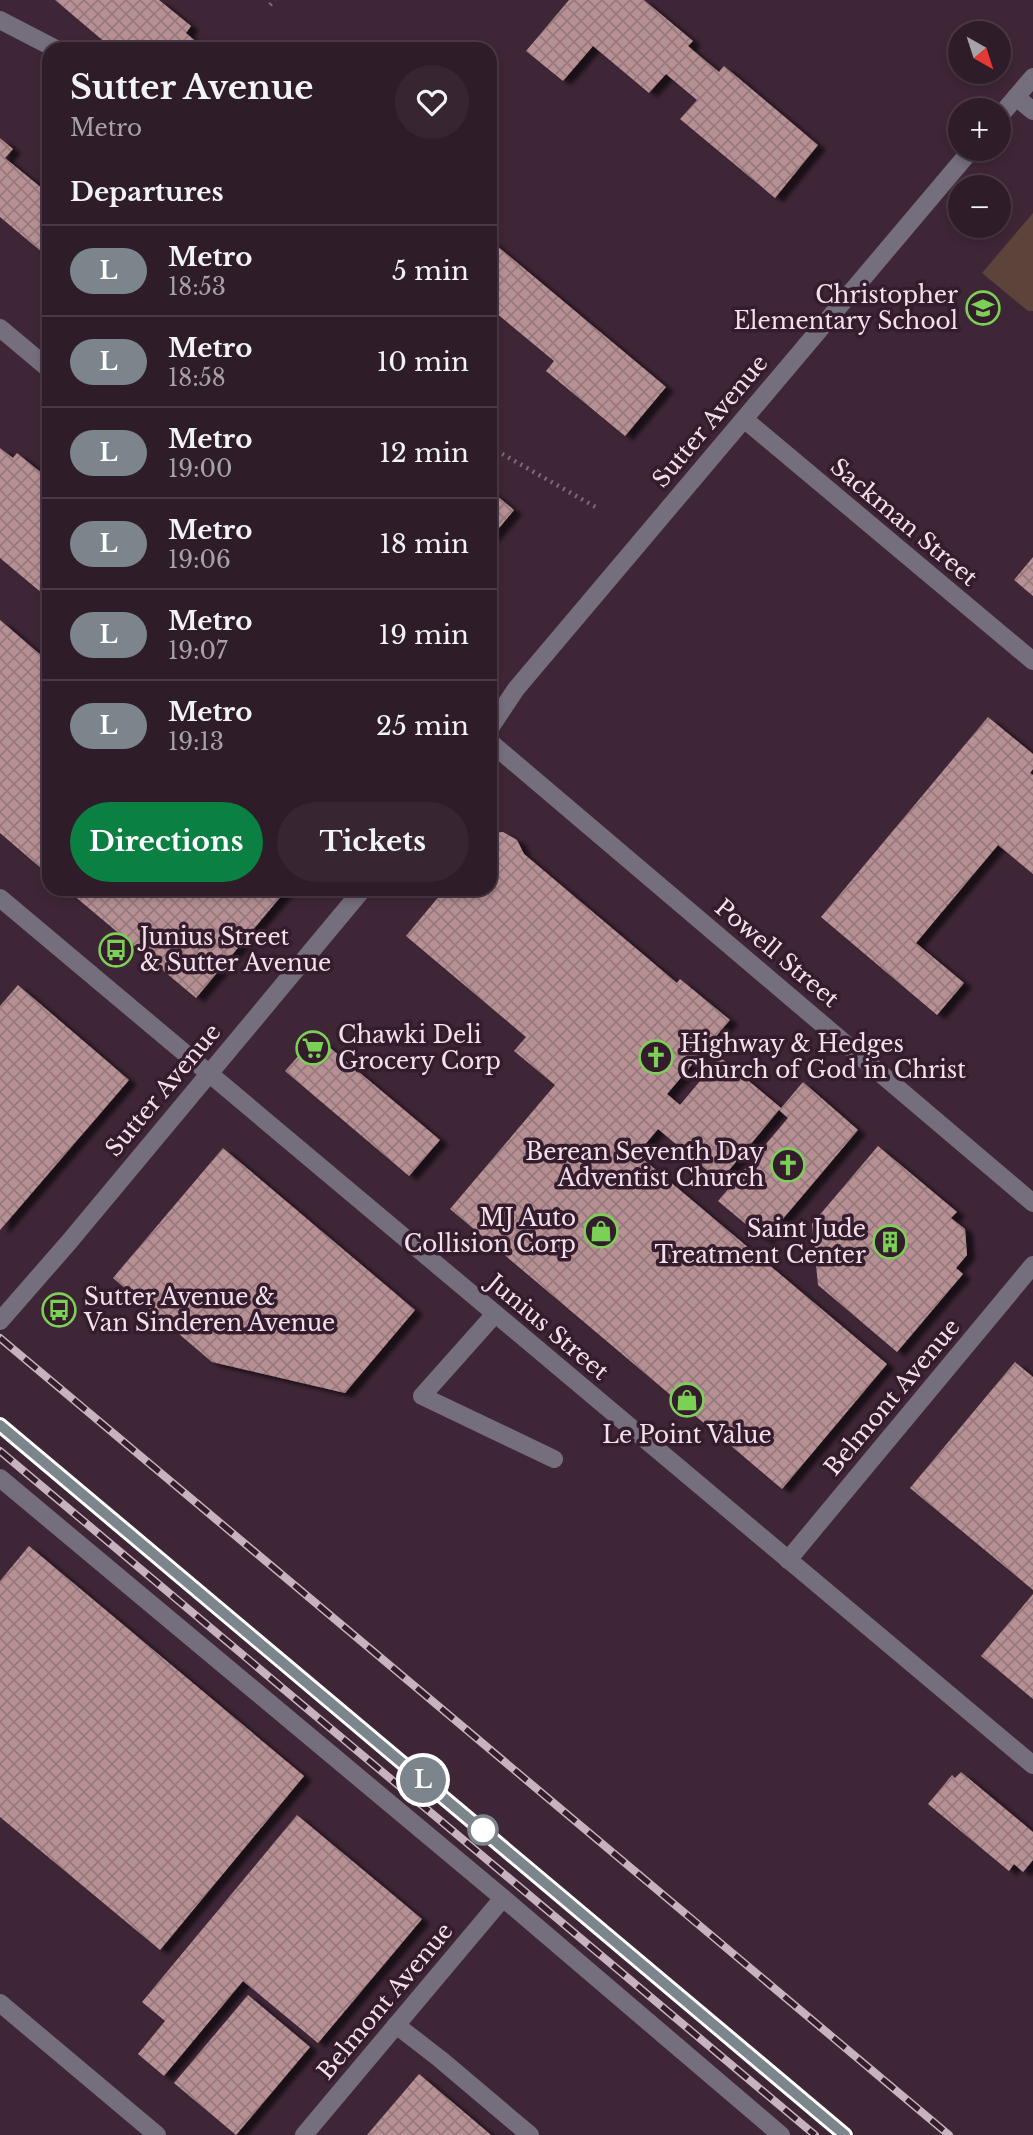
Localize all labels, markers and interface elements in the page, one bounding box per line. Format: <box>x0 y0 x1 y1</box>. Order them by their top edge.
north arrow <box>948 21 1012 84</box>
map controls <box>948 21 1011 238</box>
button: heart <box>395 65 469 139</box>
text: Sutter Avenue <box>70 67 314 108</box>
button: + <box>948 98 1011 161</box>
text: Metro <box>70 114 142 142</box>
button: − <box>948 175 1011 238</box>
text: Departures <box>70 176 224 208</box>
text: Metro <box>168 241 252 273</box>
text: 5 min <box>392 255 469 287</box>
text: L <box>99 256 118 285</box>
text: 18:53 <box>168 273 226 301</box>
place label: Christopher Elementary School <box>733 281 958 335</box>
school or university icon: Christopher Elementary School <box>964 289 1002 327</box>
text: Metro <box>168 332 252 364</box>
text: 10 min <box>377 346 469 378</box>
text: L <box>99 347 118 376</box>
street label: Sutter Avenue <box>646 349 774 493</box>
text: 18:58 <box>168 364 226 392</box>
text: Metro <box>168 423 252 455</box>
text: 12 min <box>379 437 469 469</box>
text: L <box>99 438 118 467</box>
street label: Sackman Street <box>825 452 983 592</box>
text: 19:00 <box>168 455 232 483</box>
text: Metro <box>168 514 252 546</box>
text: 18 min <box>380 528 469 560</box>
text: L <box>99 529 118 558</box>
text: 19:06 <box>168 546 231 574</box>
text: Metro <box>168 605 252 637</box>
text: 19 min <box>379 619 469 651</box>
text: L <box>99 620 118 649</box>
text: 19:07 <box>168 637 228 665</box>
text: Metro <box>168 696 252 728</box>
text: 25 min <box>376 710 469 742</box>
text: L <box>99 711 118 740</box>
text: 19:13 <box>168 728 224 756</box>
button: Directions <box>70 802 263 882</box>
button: Tickets <box>277 802 469 882</box>
street label: Powell Street <box>709 893 845 1013</box>
place label: Junius Street & Sutter Avenue <box>137 923 331 977</box>
bus stop icon: Junius Street & Sutter Avenue <box>97 931 135 969</box>
street label: Sutter Avenue <box>99 1018 227 1162</box>
place label: Chawki Deli Grocery Corp <box>338 1021 501 1075</box>
supermarket icon: Chawki Deli Grocery Corp <box>294 1029 332 1067</box>
place label: Highway & Hedges Church of God in Christ <box>680 1030 966 1084</box>
church icon: Highway & Hedges Church of God in Christ <box>637 1038 675 1076</box>
place label: Berean Seventh Day Adventist Church <box>526 1138 764 1192</box>
church icon: Berean Seventh Day Adventist Church <box>769 1146 807 1184</box>
place label: MJ Auto Collision Corp <box>404 1204 576 1258</box>
shop icon: MJ Auto Collision Corp <box>582 1212 620 1250</box>
place label: Saint Jude Treatment Center <box>655 1215 866 1269</box>
building icon: Saint Jude Treatment Center <box>871 1223 909 1261</box>
street label: Junius Street <box>480 1266 614 1386</box>
place label: Sutter Avenue & Van Sinderen Avenue <box>83 1283 335 1337</box>
bus stop icon: Sutter Avenue & Van Sinderen Avenue <box>40 1291 78 1329</box>
street label: Belmont Avenue <box>818 1313 966 1481</box>
shop icon: Le Point Value <box>668 1381 706 1419</box>
place label: Le Point Value <box>602 1421 772 1449</box>
line badge: L <box>400 1757 446 1803</box>
text: L <box>414 1765 432 1794</box>
unlabelled marker <box>468 1815 498 1845</box>
street label: Belmont Avenue <box>311 1917 459 2085</box>

